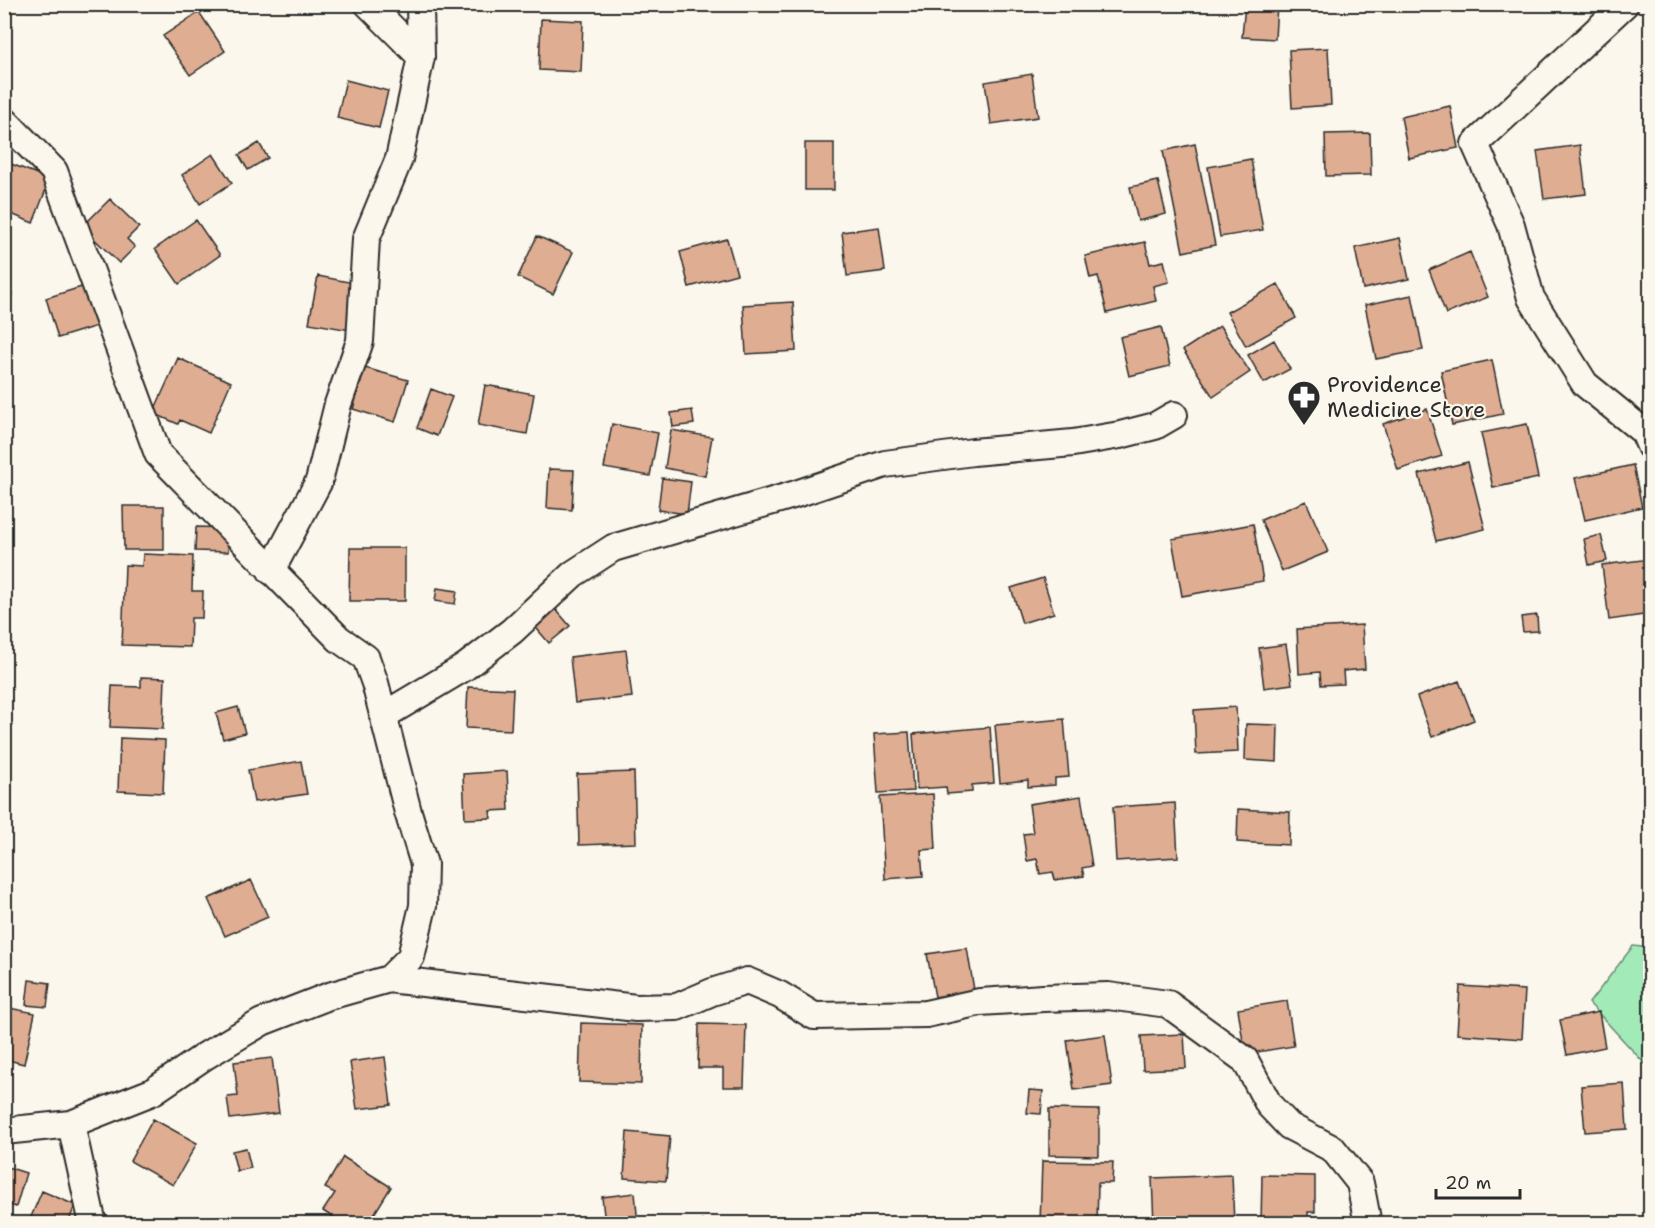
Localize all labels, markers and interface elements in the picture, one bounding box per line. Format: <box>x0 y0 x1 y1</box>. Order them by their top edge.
place label: Providence Medicine Store <box>1327 370 1485 424</box>
pharmacy icon: Providence Medicine Store <box>1286 379 1322 426</box>
scale bar <box>1436 1162 1520 1200</box>
text: 20 m <box>1445 1171 1491 1195</box>

